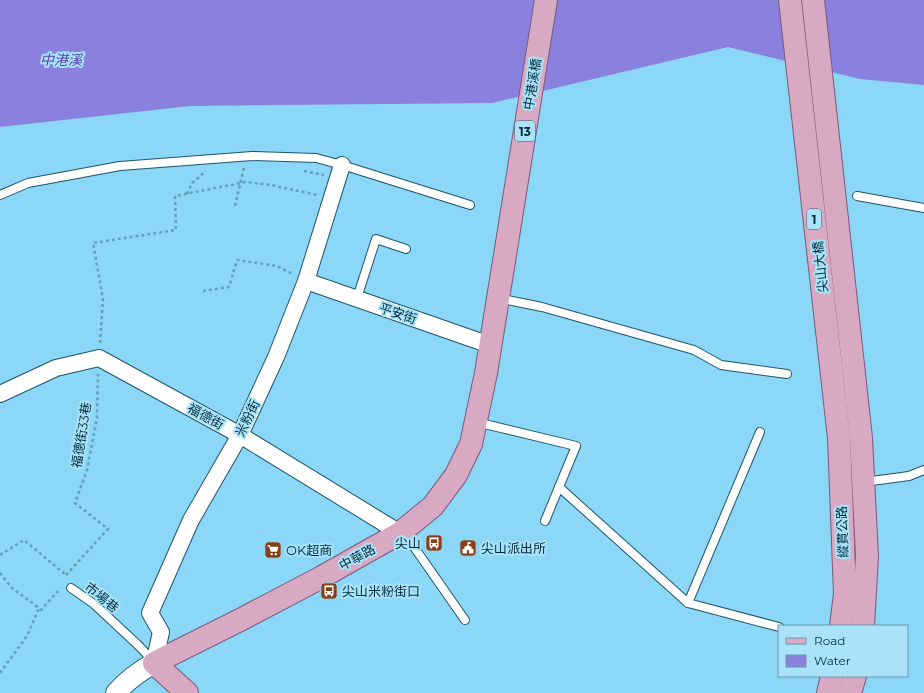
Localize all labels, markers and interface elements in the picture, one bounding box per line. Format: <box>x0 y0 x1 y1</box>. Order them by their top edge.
water label: 中港溪 <box>40 51 84 69</box>
street label: 中港溪橋 <box>520 57 544 111</box>
road number: 13 <box>515 121 535 141</box>
road number: 1 <box>807 209 821 229</box>
street label: 尖山大橋 <box>809 240 831 294</box>
street label: 平安街 <box>377 299 419 327</box>
street label: 米粉街 <box>231 397 263 439</box>
street label: 福德街 <box>185 400 227 432</box>
street label: 福德街33巷 <box>68 401 94 469</box>
street label: 縱貫公路 <box>833 506 851 558</box>
bus stop icon: 尖山 <box>424 533 444 553</box>
place label: 尖山 <box>395 535 421 551</box>
public building icon: 尖山派出所 <box>458 538 478 558</box>
supermarket icon: OK超商 <box>263 540 283 560</box>
place label: 尖山派出所 <box>481 540 546 556</box>
street label: 中華路 <box>336 541 378 573</box>
place label: OK超商 <box>286 542 332 558</box>
street label: 市場巷 <box>82 579 122 615</box>
bus stop icon: 尖山米粉街口 <box>319 581 339 601</box>
place label: 尖山米粉街口 <box>342 583 420 599</box>
legend <box>778 625 908 677</box>
text: Road <box>814 633 845 648</box>
text: Water <box>814 653 851 668</box>

